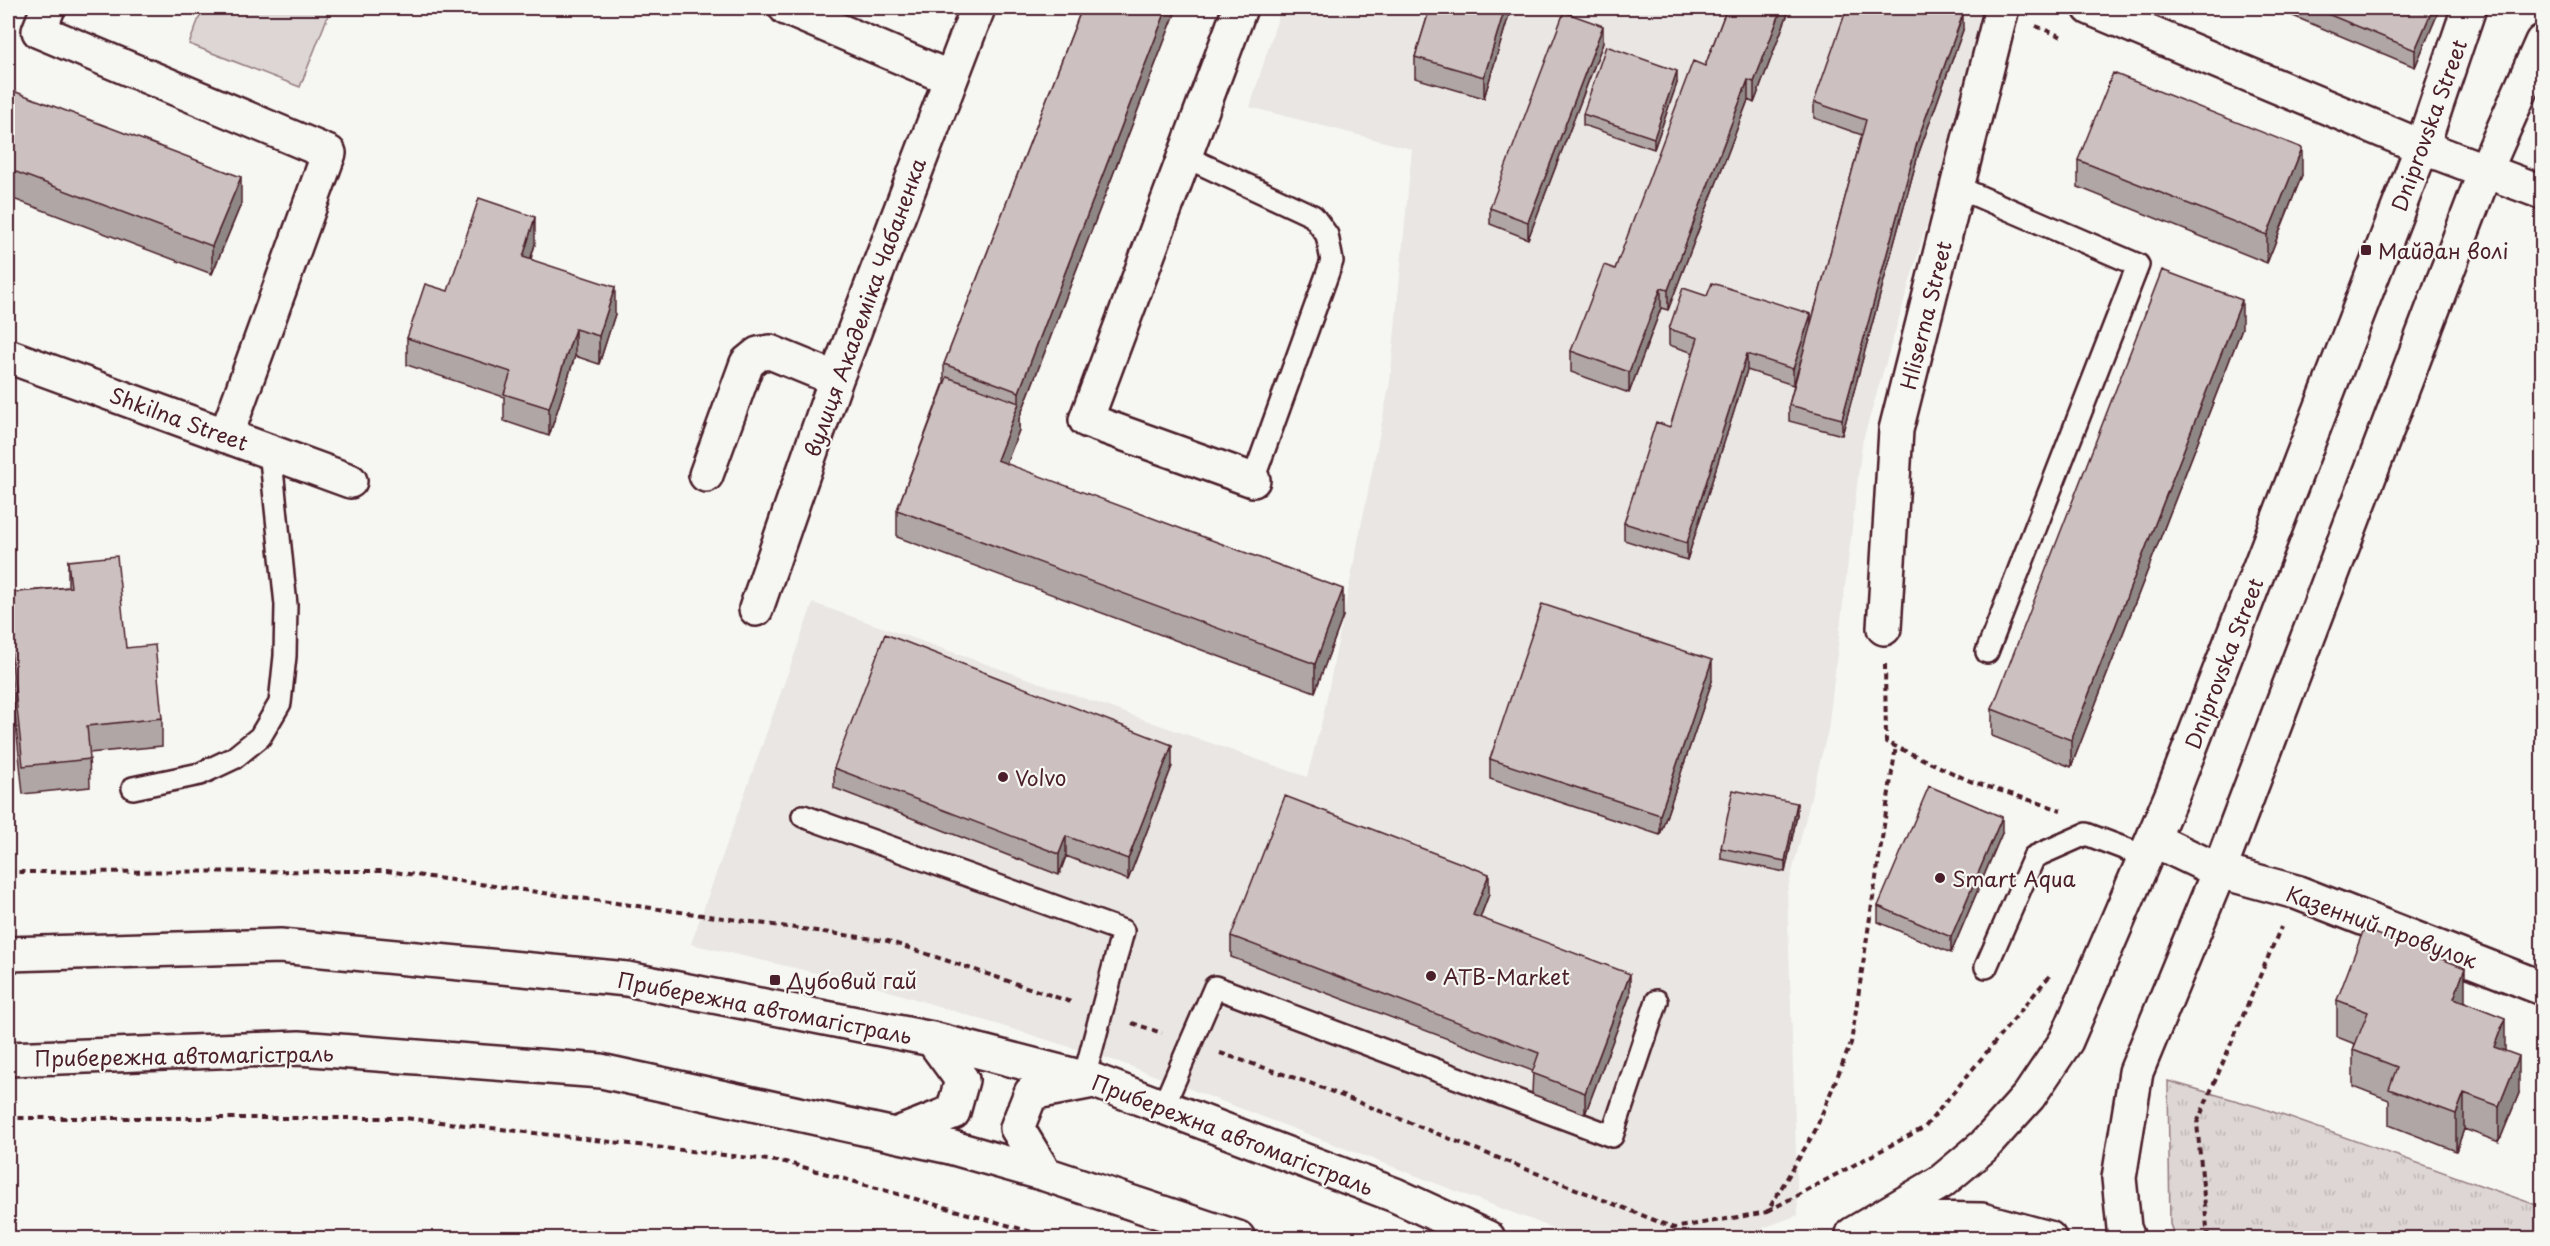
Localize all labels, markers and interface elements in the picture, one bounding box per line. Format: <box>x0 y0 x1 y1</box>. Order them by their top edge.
street label: Dniprovska Street <box>2382 34 2474 215</box>
street label: вулиця Академіка Чабаненка <box>795 153 933 461</box>
place label: Майдан волі <box>2378 234 2508 266</box>
street label: Hliserna Street <box>1891 237 1959 393</box>
marker: Майдан волі <box>2359 243 2373 257</box>
street label: Shkilna Street <box>105 378 253 458</box>
street label: Dniprovska Street <box>2176 573 2270 753</box>
place label: Volvo <box>1015 761 1067 793</box>
marker: Volvo <box>996 770 1010 784</box>
place label: Smart Aqua <box>1952 862 2076 894</box>
marker: Smart Aqua <box>1933 871 1947 885</box>
street label: Казенний провулок <box>2282 877 2483 976</box>
place label: ATB-Market <box>1443 960 1570 992</box>
street label: Прибережна автомагістраль <box>615 963 915 1051</box>
place label: Дубовий гай <box>786 964 917 996</box>
marker: ATB-Market <box>1424 969 1438 983</box>
marker: Дубовий гай <box>768 973 782 987</box>
street label: Прибережна автомагістраль <box>34 1036 334 1074</box>
street label: Прибережна автомагістраль <box>1088 1065 1378 1203</box>

